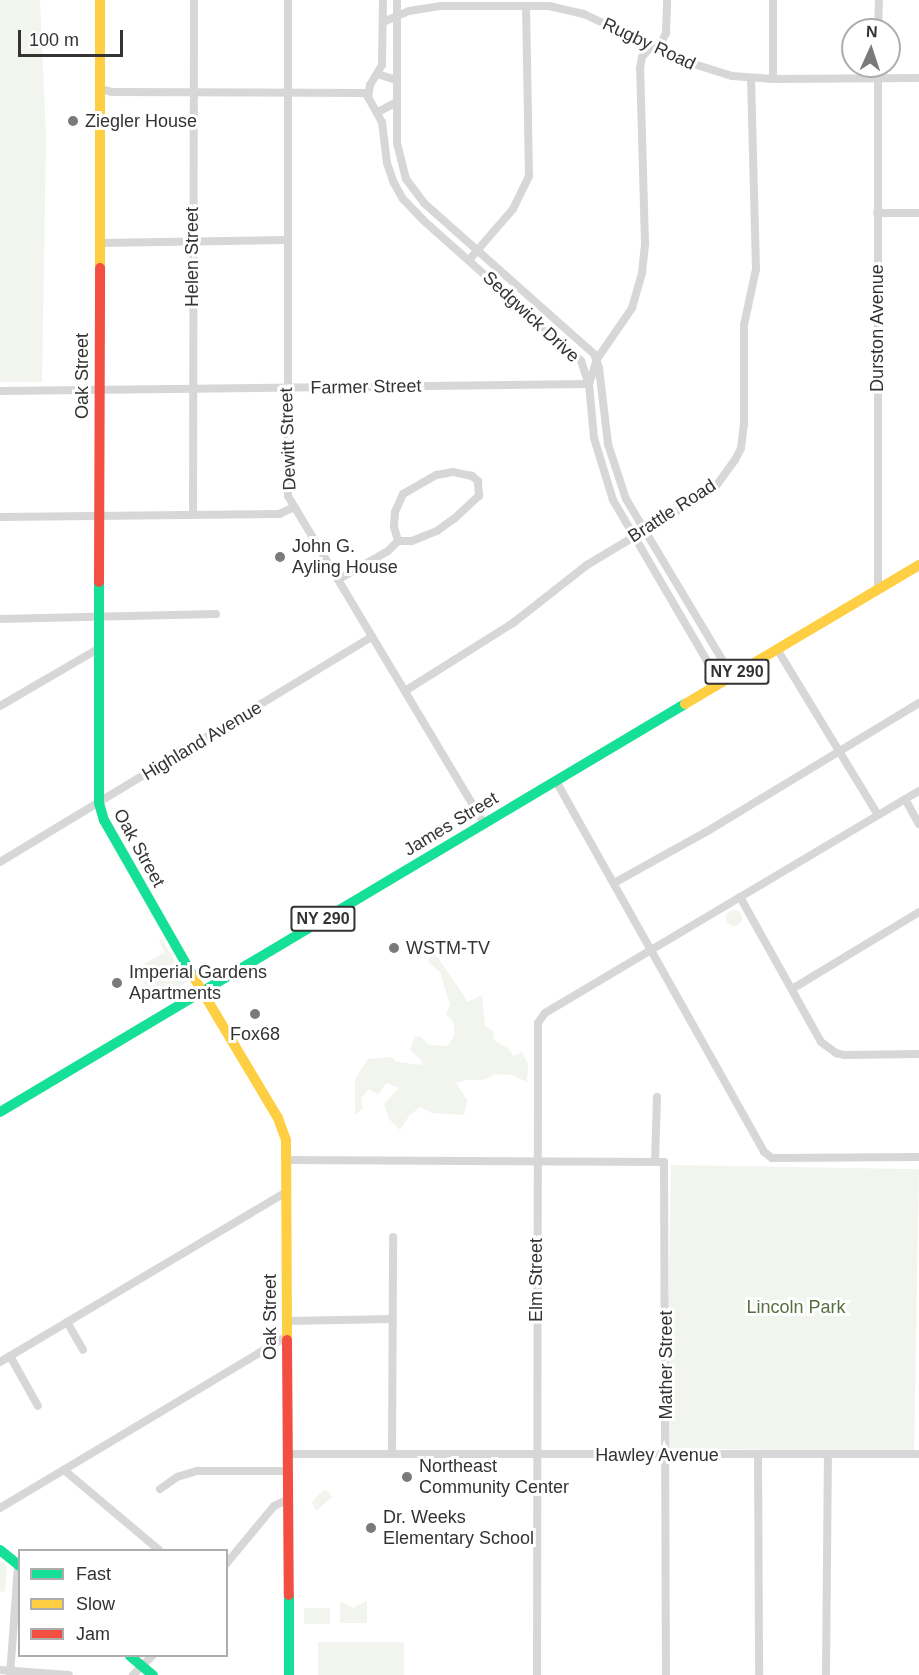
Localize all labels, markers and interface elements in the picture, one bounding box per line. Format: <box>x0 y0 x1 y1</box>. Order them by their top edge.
street label: Rugby Road <box>599 13 699 75</box>
scale bar <box>21 18 126 56</box>
north arrow <box>841 18 901 78</box>
text: N <box>866 23 878 40</box>
text: 100 m <box>29 30 79 50</box>
place label: Ziegler House <box>85 110 197 132</box>
marker: Ziegler House <box>66 114 80 128</box>
street label: Helen Street <box>181 207 203 307</box>
street label: Durston Avenue <box>866 264 888 392</box>
street label: Sedgwick Drive <box>478 267 584 367</box>
street label: Oak Street <box>71 333 93 419</box>
street label: Farmer Street <box>310 375 422 399</box>
street label: Dewitt Street <box>275 387 301 491</box>
street label: Brattle Road <box>624 475 720 547</box>
place label: John G. Ayling House <box>292 536 398 578</box>
marker: John G. Ayling House <box>273 550 287 564</box>
road number: NY 290 <box>704 659 770 685</box>
street label: Highland Avenue <box>138 697 266 785</box>
street label: James Street <box>400 787 502 861</box>
street label: Oak Street <box>109 805 169 891</box>
road number: NY 290 <box>290 906 356 932</box>
place label: WSTM-TV <box>406 937 490 959</box>
marker: WSTM-TV <box>387 941 401 955</box>
place label: Imperial Gardens Apartments <box>129 962 267 1004</box>
marker: Imperial Gardens Apartments <box>110 976 124 990</box>
marker: Fox68 <box>248 1007 262 1021</box>
place label: Fox68 <box>230 1023 280 1045</box>
street label: Elm Street <box>525 1238 547 1322</box>
street label: Oak Street <box>259 1274 281 1360</box>
park label: Lincoln Park <box>746 1296 846 1318</box>
street label: Mather Street <box>655 1310 677 1420</box>
street label: Hawley Avenue <box>595 1444 719 1466</box>
place label: Northeast Community Center <box>419 1456 569 1498</box>
marker: Northeast Community Center <box>400 1470 414 1484</box>
place label: Dr. Weeks Elementary School <box>383 1507 534 1550</box>
marker: Dr. Weeks Elementary School <box>364 1521 378 1535</box>
legend <box>18 1549 228 1657</box>
text: Fast <box>76 1564 111 1584</box>
text: Slow <box>76 1594 115 1614</box>
text: Jam <box>76 1624 110 1644</box>

